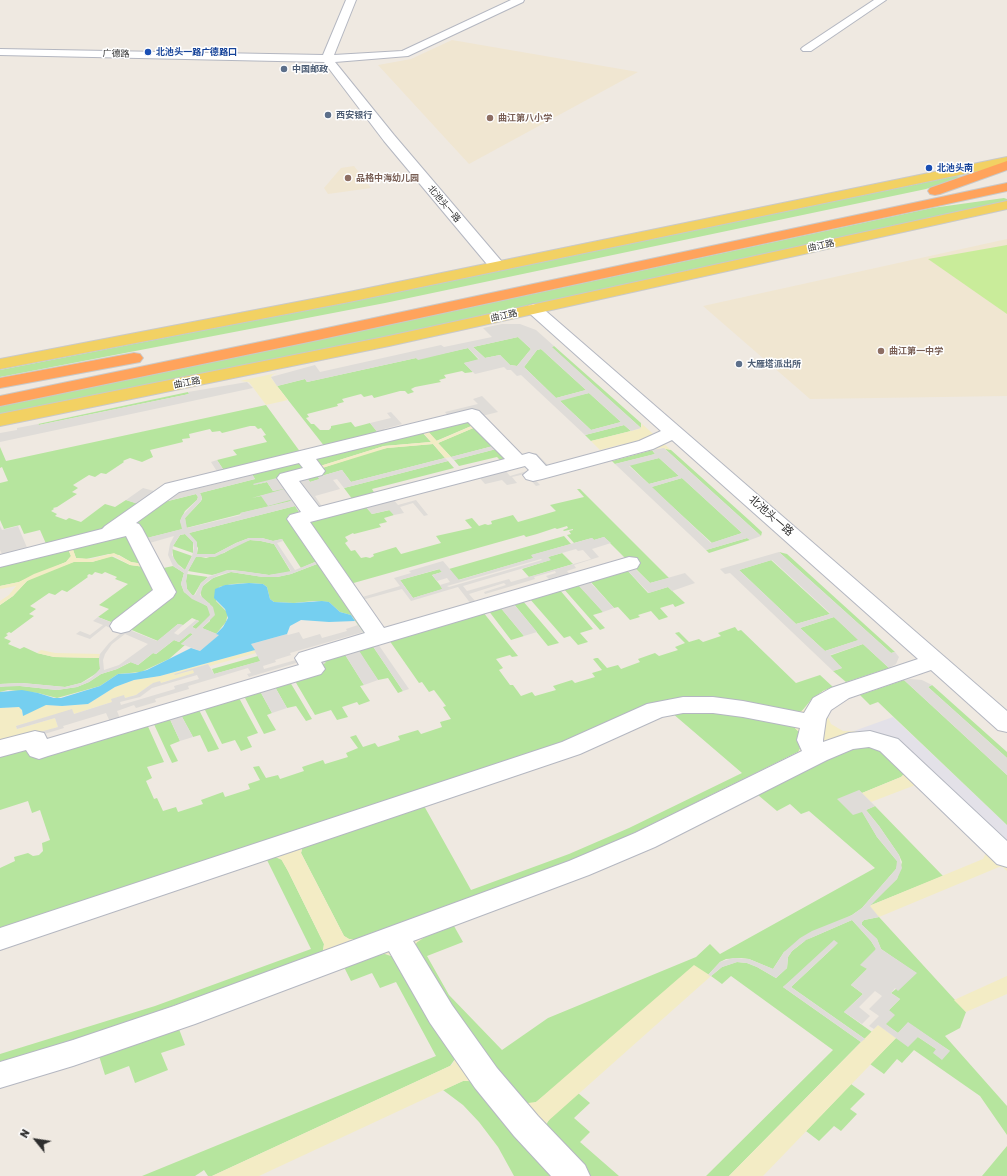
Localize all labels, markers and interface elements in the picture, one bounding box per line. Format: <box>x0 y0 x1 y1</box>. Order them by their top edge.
marker: 北池头一路广德路口 <box>143 47 153 57</box>
place label: 北池头一路广德路口 <box>156 47 237 57</box>
street label: 广德路 <box>102 48 130 60</box>
marker: 中国邮政 <box>279 64 289 74</box>
place label: 中国邮政 <box>292 64 328 74</box>
marker: 西安银行 <box>323 110 333 120</box>
place label: 西安银行 <box>336 110 372 120</box>
marker: 曲江第八小学 <box>485 113 495 123</box>
place label: 曲江第八小学 <box>498 113 552 123</box>
marker: 北池头南 <box>924 163 934 173</box>
place label: 北池头南 <box>937 163 973 173</box>
marker: 品格中海幼儿园 <box>343 173 353 183</box>
place label: 品格中海幼儿园 <box>356 173 419 183</box>
street label: 北池头一路 <box>425 183 463 225</box>
street label: 曲江路 <box>807 238 835 254</box>
street label: 曲江路 <box>490 308 518 324</box>
marker: 曲江第一中学 <box>876 346 886 356</box>
place label: 曲江第一中学 <box>889 346 943 356</box>
marker: 大雁塔派出所 <box>734 359 744 369</box>
place label: 大雁塔派出所 <box>747 359 801 369</box>
street label: 曲江路 <box>173 375 201 391</box>
street label: 北池头一路 <box>746 493 796 539</box>
north arrow <box>16 1120 56 1160</box>
text: N <box>18 1127 33 1140</box>

